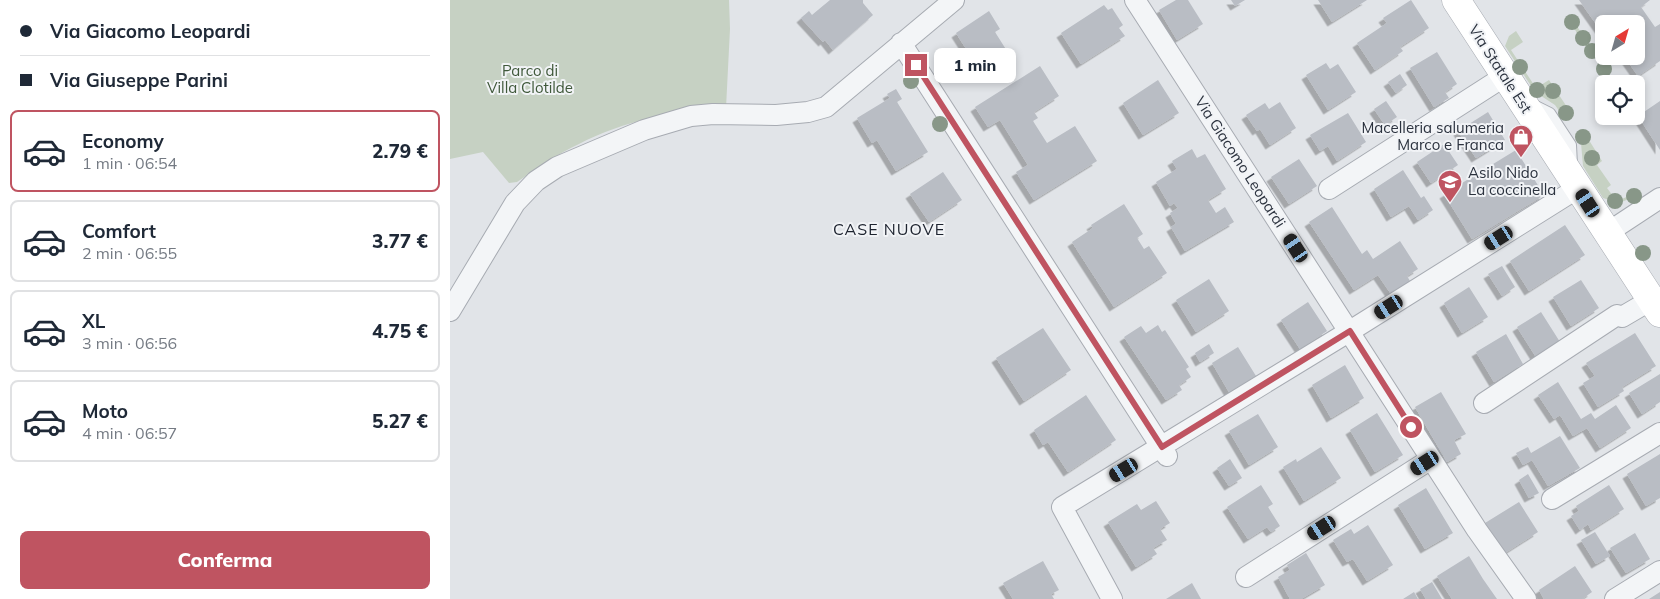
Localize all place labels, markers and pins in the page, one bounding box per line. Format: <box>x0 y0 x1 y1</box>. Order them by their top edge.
place label: Macelleria salumeria Marco e Franca <box>1361 118 1504 154</box>
shop icon: Macelleria salumeria Marco e Franca <box>1508 124 1534 158</box>
place label: Asilo Nido La coccinella <box>1468 163 1556 199</box>
school or university icon: Asilo Nido La coccinella <box>1437 169 1463 203</box>

